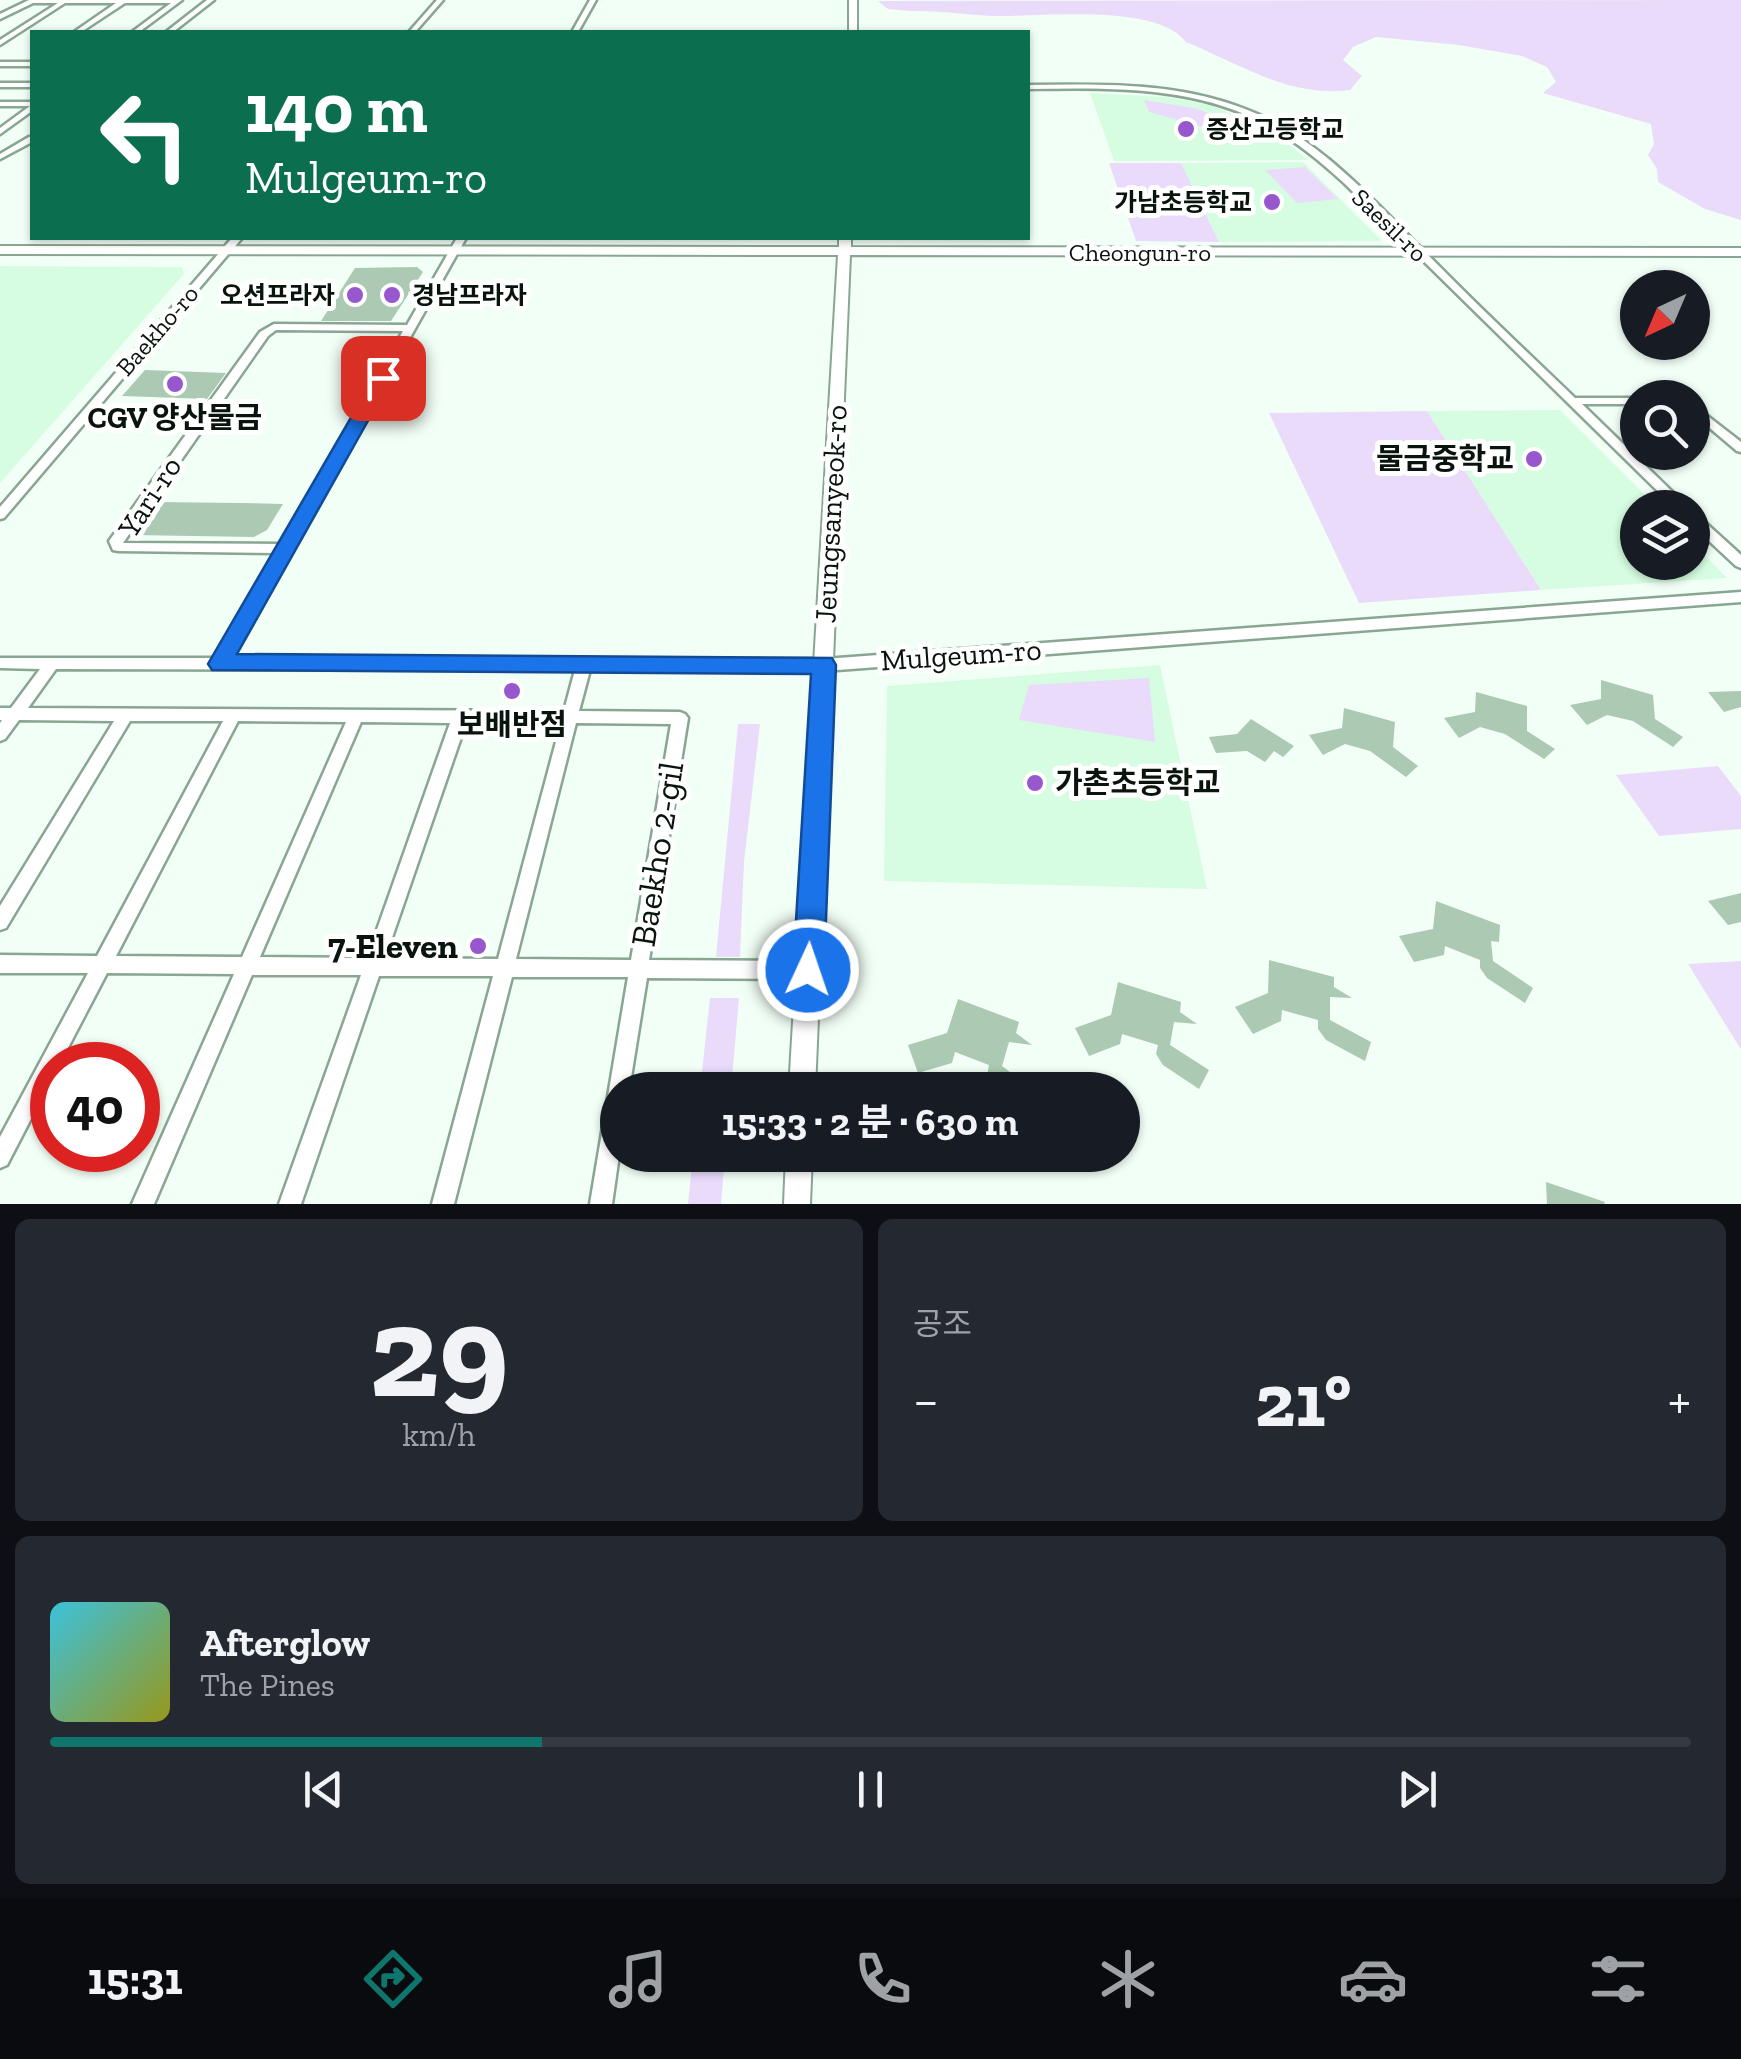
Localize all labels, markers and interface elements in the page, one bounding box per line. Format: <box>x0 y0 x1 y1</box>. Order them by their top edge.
text: 140 m <box>245 66 428 150</box>
icon: left <box>80 70 210 200</box>
place label: 증산고등학교 <box>1206 114 1344 144</box>
marker: 증산고등학교 <box>1175 118 1197 140</box>
text: Mulgeum-ro <box>245 151 487 205</box>
street label: Saesil-ro <box>1346 182 1434 268</box>
place label: 가남초등학교 <box>1114 187 1252 217</box>
marker: 가남초등학교 <box>1261 191 1283 213</box>
street label: Cheongun-ro <box>1069 237 1211 267</box>
north arrow <box>1620 270 1710 360</box>
map controls <box>1620 270 1710 580</box>
street label: Baekho-ro <box>109 279 205 381</box>
place label: 오션프라자 <box>220 280 335 310</box>
place label: 경남프라자 <box>412 280 527 310</box>
marker: 오션프라자 <box>344 284 366 306</box>
marker: 경남프라자 <box>381 284 403 306</box>
pin <box>341 336 426 421</box>
icon: arrive <box>356 351 411 406</box>
marker: CGV 양산물금 <box>164 373 186 395</box>
button: search <box>1620 380 1710 470</box>
place label: CGV 양산물금 <box>88 400 262 436</box>
street label: Jeungsanyeok-ro <box>807 404 855 624</box>
place label: 물금중학교 <box>1376 441 1514 477</box>
marker: 물금중학교 <box>1523 448 1545 470</box>
street label: Yari-ro <box>110 450 189 545</box>
button: layers <box>1620 490 1710 580</box>
street label: Mulgeum-ro <box>879 631 1043 679</box>
marker: 보배반점 <box>501 680 523 702</box>
place label: 보배반점 <box>457 707 567 743</box>
street label: Baekho 2-gil <box>622 759 692 949</box>
place label: 가촌초등학교 <box>1055 765 1221 801</box>
marker: 가촌초등학교 <box>1024 772 1046 794</box>
position arrow <box>756 918 860 1022</box>
place label: 7-Eleven <box>328 925 458 967</box>
marker: 7-Eleven <box>467 935 489 957</box>
speed limit sign: 40 <box>30 1042 160 1172</box>
text: 15:33 · 2 분 · 630 m <box>722 1099 1018 1145</box>
text: 29 <box>369 1273 509 1429</box>
text: 공조 <box>913 1305 972 1343</box>
text: 21° <box>1255 1355 1351 1445</box>
text: − <box>913 1367 939 1433</box>
text: + <box>1668 1367 1691 1433</box>
text: km/h <box>402 1416 476 1454</box>
text: Afterglow <box>200 1620 370 1666</box>
text: The Pines <box>200 1666 335 1704</box>
icon: previous <box>296 1762 351 1817</box>
icon: pause <box>843 1762 898 1817</box>
icon: next <box>1390 1762 1445 1817</box>
icon: directions <box>358 1944 428 2014</box>
icon: music <box>603 1944 673 2014</box>
icon: phone <box>848 1944 918 2014</box>
icon: climate <box>1093 1944 1163 2014</box>
icon: car <box>1338 1944 1408 2014</box>
icon: filters <box>1583 1944 1653 2014</box>
text: 15:31 <box>88 1952 183 2006</box>

